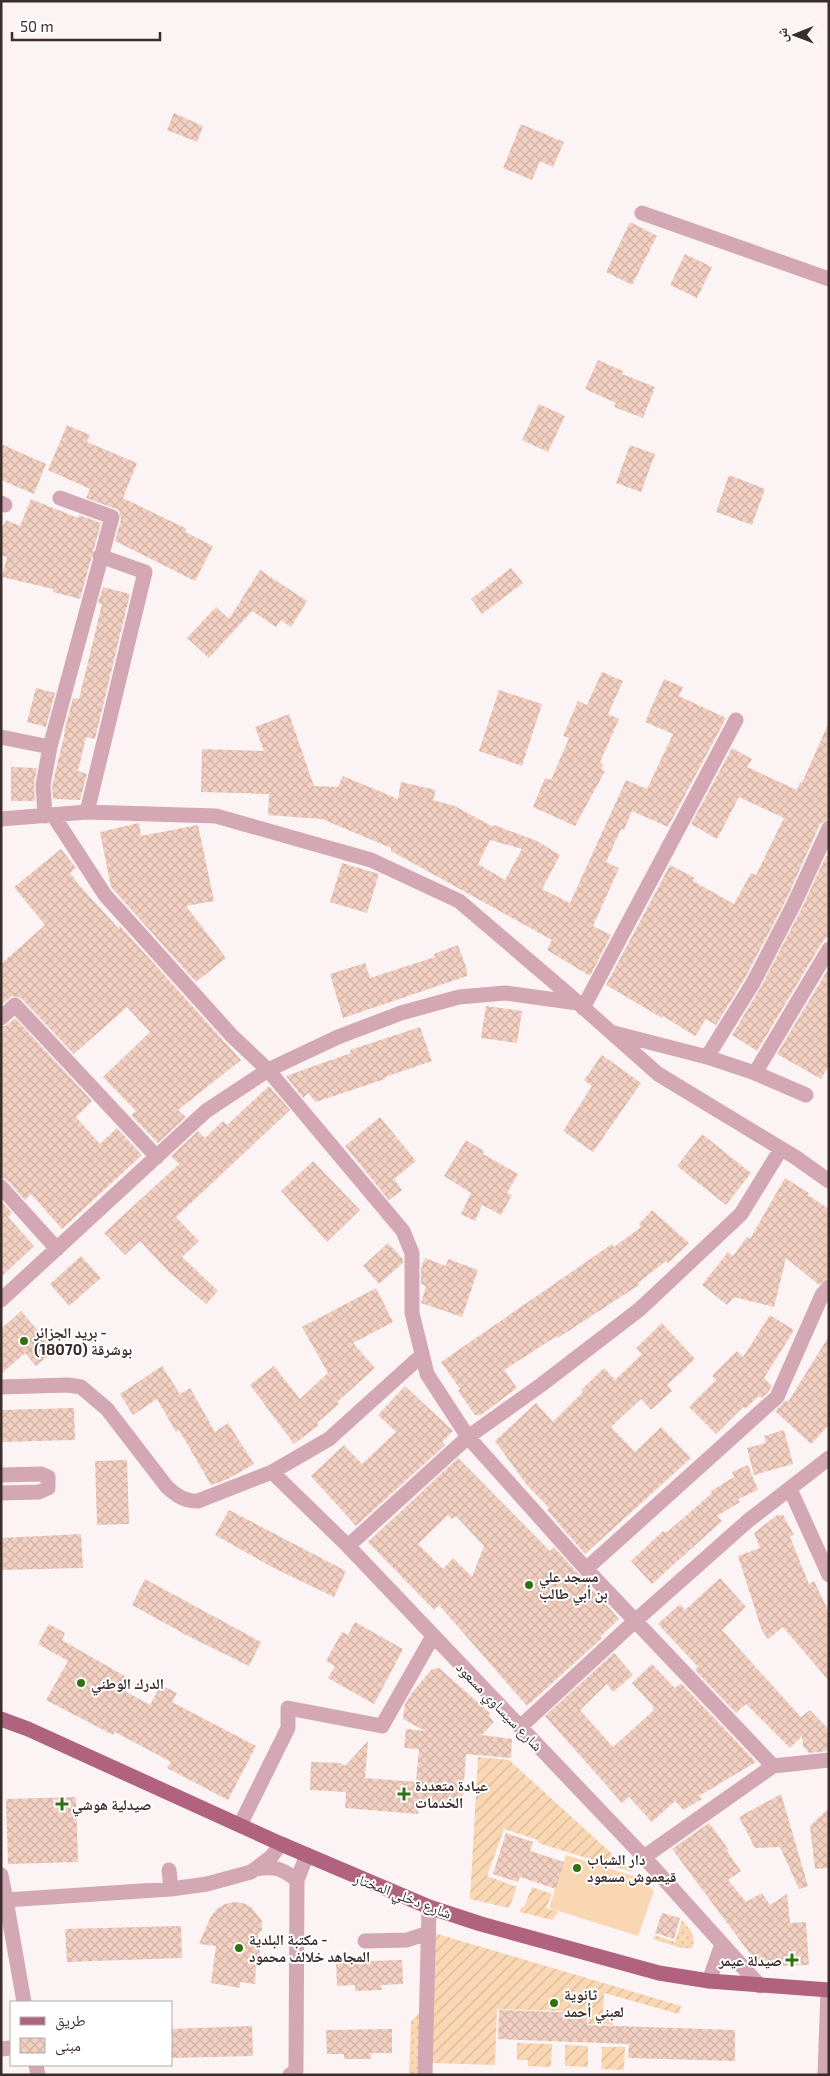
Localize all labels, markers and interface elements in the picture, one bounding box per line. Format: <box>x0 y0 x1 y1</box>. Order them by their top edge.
scale bar <box>12 10 160 42</box>
north arrow <box>770 10 820 60</box>
text: 50 m <box>20 17 54 35</box>
text: ش <box>773 28 791 43</box>
place label: بريد الجزائر - بوشرقة (18070) <box>33 1323 132 1359</box>
marker: بريد الجزائر - بوشرقة (18070) <box>18 1335 30 1347</box>
place label: مسجد علي بن أبي طالب <box>539 1567 608 1606</box>
marker: مسجد علي بن أبي طالب <box>523 1579 535 1591</box>
street label: شارع سيساوي مسعود <box>450 1658 547 1757</box>
place label: الدرك الوطني <box>91 1674 164 1696</box>
marker: الدرك الوطني <box>75 1677 87 1689</box>
place label: عيادة متعددة الخدمات <box>415 1776 488 1811</box>
marker: عيادة متعددة الخدمات <box>397 1787 411 1801</box>
place label: صيدلية هوشي <box>72 1795 151 1817</box>
marker: صيدلية هوشي <box>56 1798 68 1810</box>
place label: دار الشباب قيعموش مسعود <box>587 1850 676 1886</box>
marker: دار الشباب قيعموش مسعود <box>571 1862 583 1874</box>
street label: شارع دخلي المختار <box>349 1868 454 1925</box>
place label: مكتبة البلدية - المجاهد خلالف محمود <box>249 1930 370 1965</box>
marker: مكتبة البلدية - المجاهد خلالف محمود <box>233 1942 245 1954</box>
place label: صيدلة عيمر <box>718 1951 782 1969</box>
marker: صيدلة عيمر <box>786 1954 798 1966</box>
place label: ثانوية لعبني أحمد <box>564 1985 624 2024</box>
marker: ثانوية لعبني أحمد <box>548 1997 560 2009</box>
legend <box>10 2001 172 2066</box>
text: طريق <box>55 2011 86 2031</box>
text: مبنى <box>55 2036 81 2056</box>

